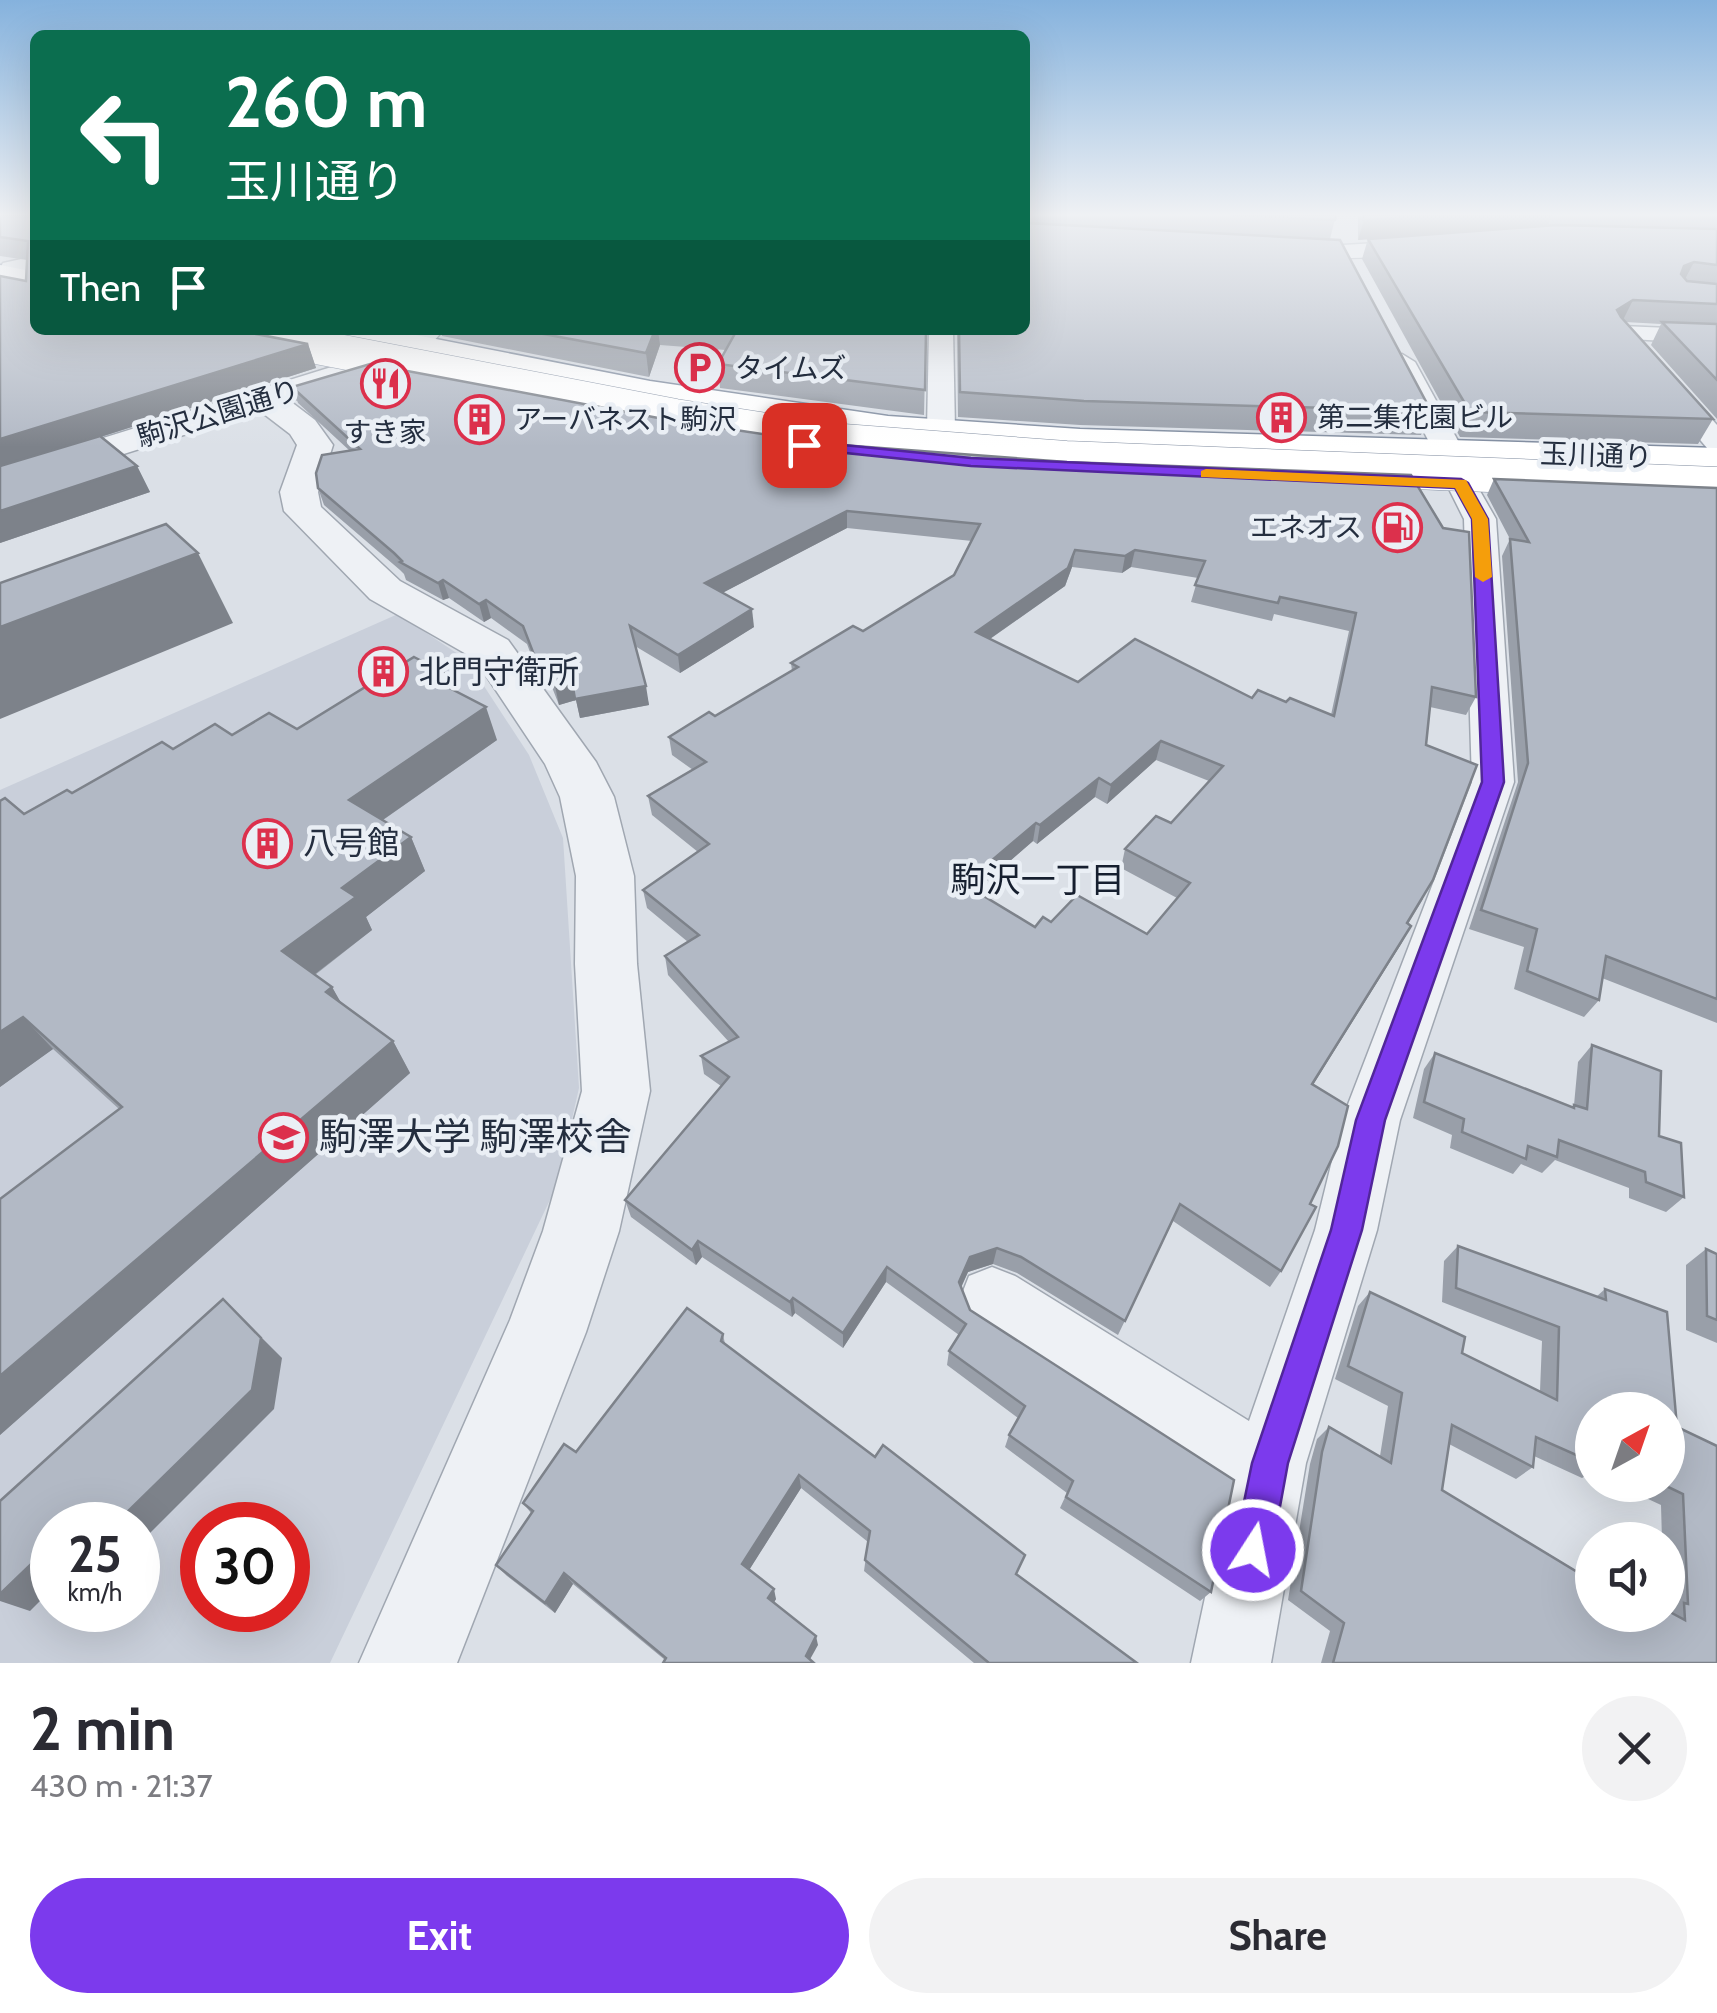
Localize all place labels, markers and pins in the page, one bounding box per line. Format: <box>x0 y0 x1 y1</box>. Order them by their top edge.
parking icon: タイムズ <box>674 342 726 394</box>
place label: タイムズ <box>735 351 846 385</box>
restaurant icon: すき家 <box>359 358 411 410</box>
building icon: 第二集花園ビル <box>1256 391 1308 443</box>
building icon: アーバネスト駒沢 <box>453 393 505 445</box>
place label: 第二集花園ビル <box>1317 400 1513 434</box>
place label: アーバネスト駒沢 <box>514 402 736 436</box>
pin <box>762 403 847 488</box>
place label: すき家 <box>343 415 427 449</box>
fuel station icon: エネオス <box>1371 501 1423 553</box>
place label: エネオス <box>1250 510 1362 544</box>
building icon: 北門守衛所 <box>358 646 410 698</box>
place label: 北門守衛所 <box>419 652 579 691</box>
building icon: 八号館 <box>242 817 294 869</box>
place label: 八号館 <box>303 823 399 862</box>
school or university icon: 駒澤大学 駒澤校舎 <box>258 1111 310 1163</box>
place label: 駒澤大学 駒澤校舎 <box>319 1113 632 1160</box>

